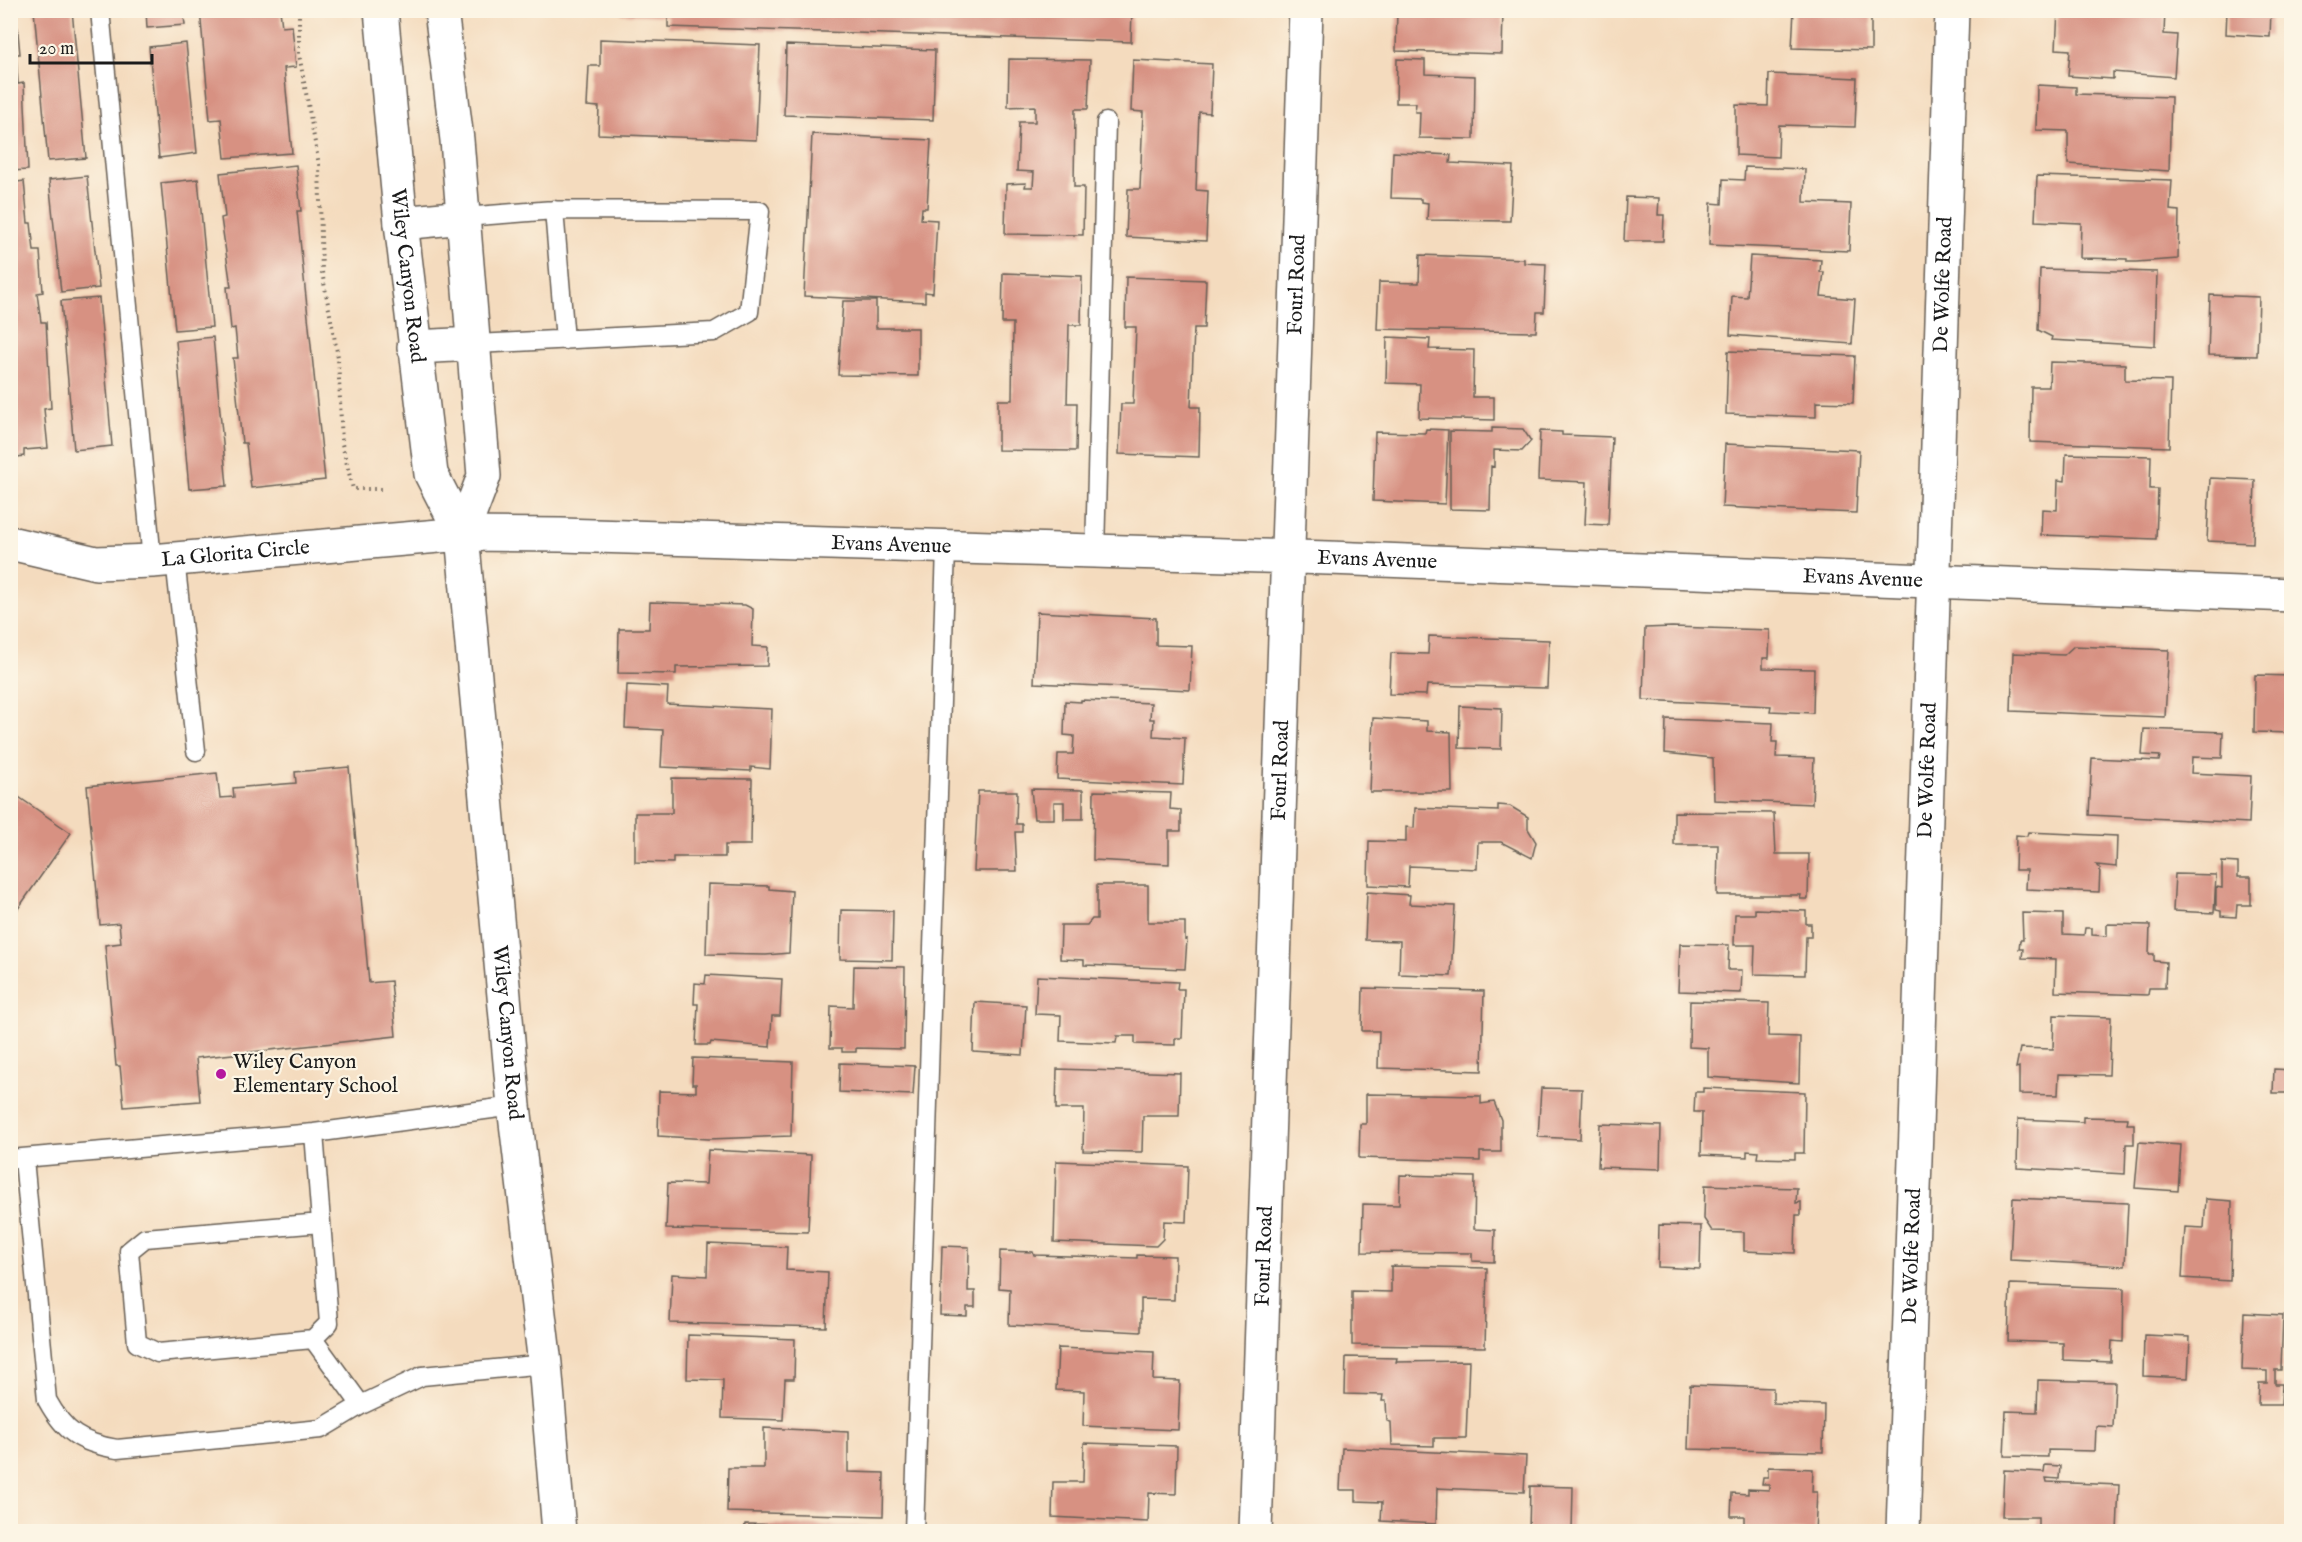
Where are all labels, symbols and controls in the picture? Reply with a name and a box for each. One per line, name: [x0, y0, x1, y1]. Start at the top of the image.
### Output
scale bar: [30, 27, 152, 65]
text: 20 m: [39, 38, 74, 61]
street label: Wiley Canyon Road: [384, 187, 431, 365]
street label: De Wolfe Road: [1927, 215, 1959, 353]
street label: Fourl Road: [1282, 233, 1312, 336]
street label: Evans Avenue: [831, 530, 952, 560]
street label: La Glorita Circle: [160, 534, 311, 574]
street label: Evans Avenue: [1317, 544, 1438, 576]
street label: Evans Avenue: [1802, 563, 1924, 594]
street label: De Wolfe Road: [1912, 701, 1943, 839]
street label: Fourl Road: [1265, 719, 1296, 821]
street label: Wiley Canyon Road: [486, 944, 529, 1122]
place label: Wiley Canyon Elementary School: [233, 1049, 398, 1100]
marker: Wiley Canyon Elementary School: [214, 1067, 228, 1081]
street label: De Wolfe Road: [1896, 1187, 1928, 1325]
street label: Fourl Road: [1249, 1205, 1279, 1307]

